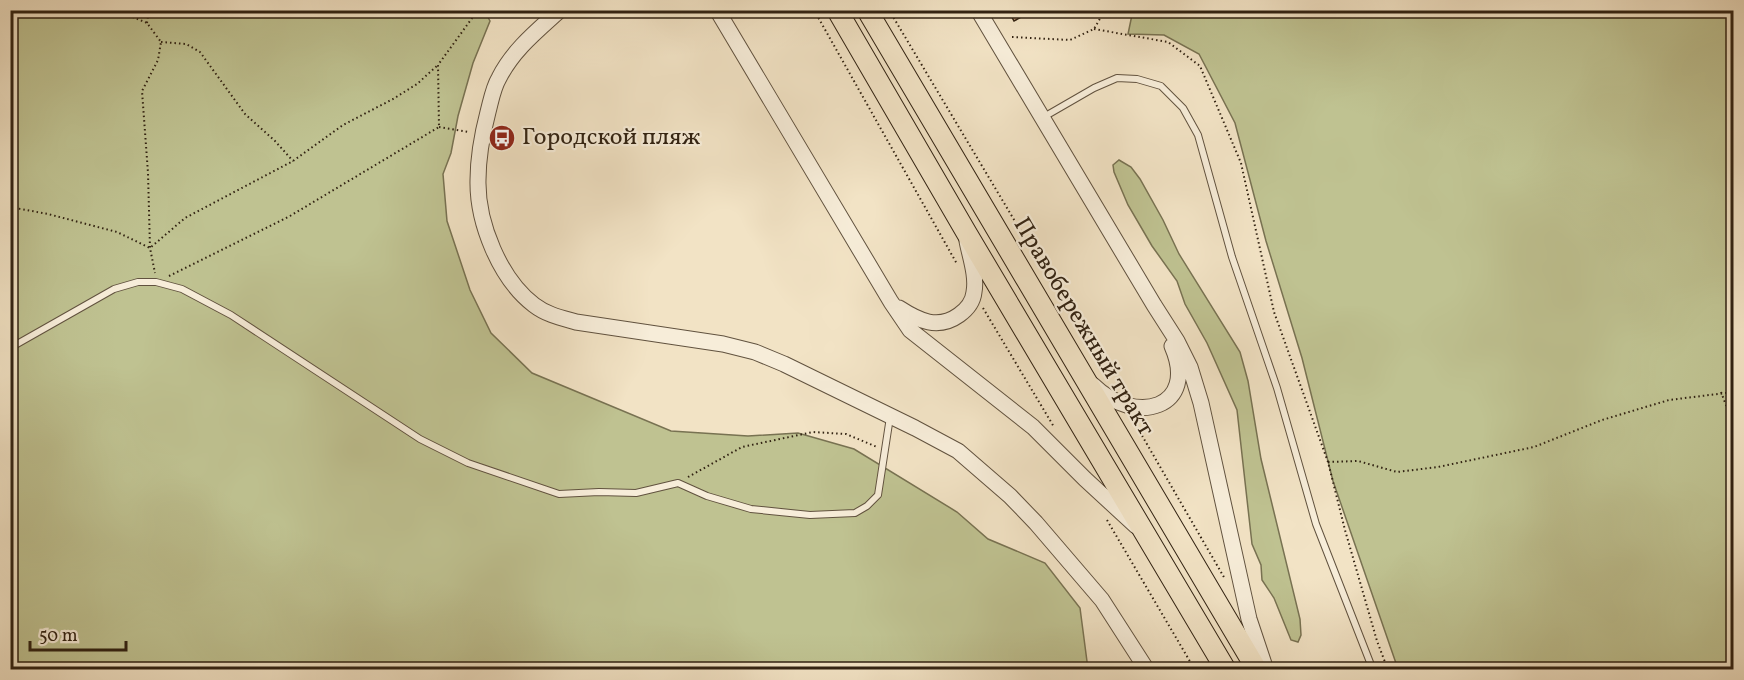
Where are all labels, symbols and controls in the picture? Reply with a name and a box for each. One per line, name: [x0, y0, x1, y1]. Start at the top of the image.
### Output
place label: Городской пляж: [522, 121, 701, 155]
bus stop icon: Городской пляж: [487, 123, 517, 153]
street label: Правобережный тракт: [1004, 211, 1162, 443]
scale bar: [30, 614, 126, 652]
text: 50 m: [39, 624, 78, 649]

